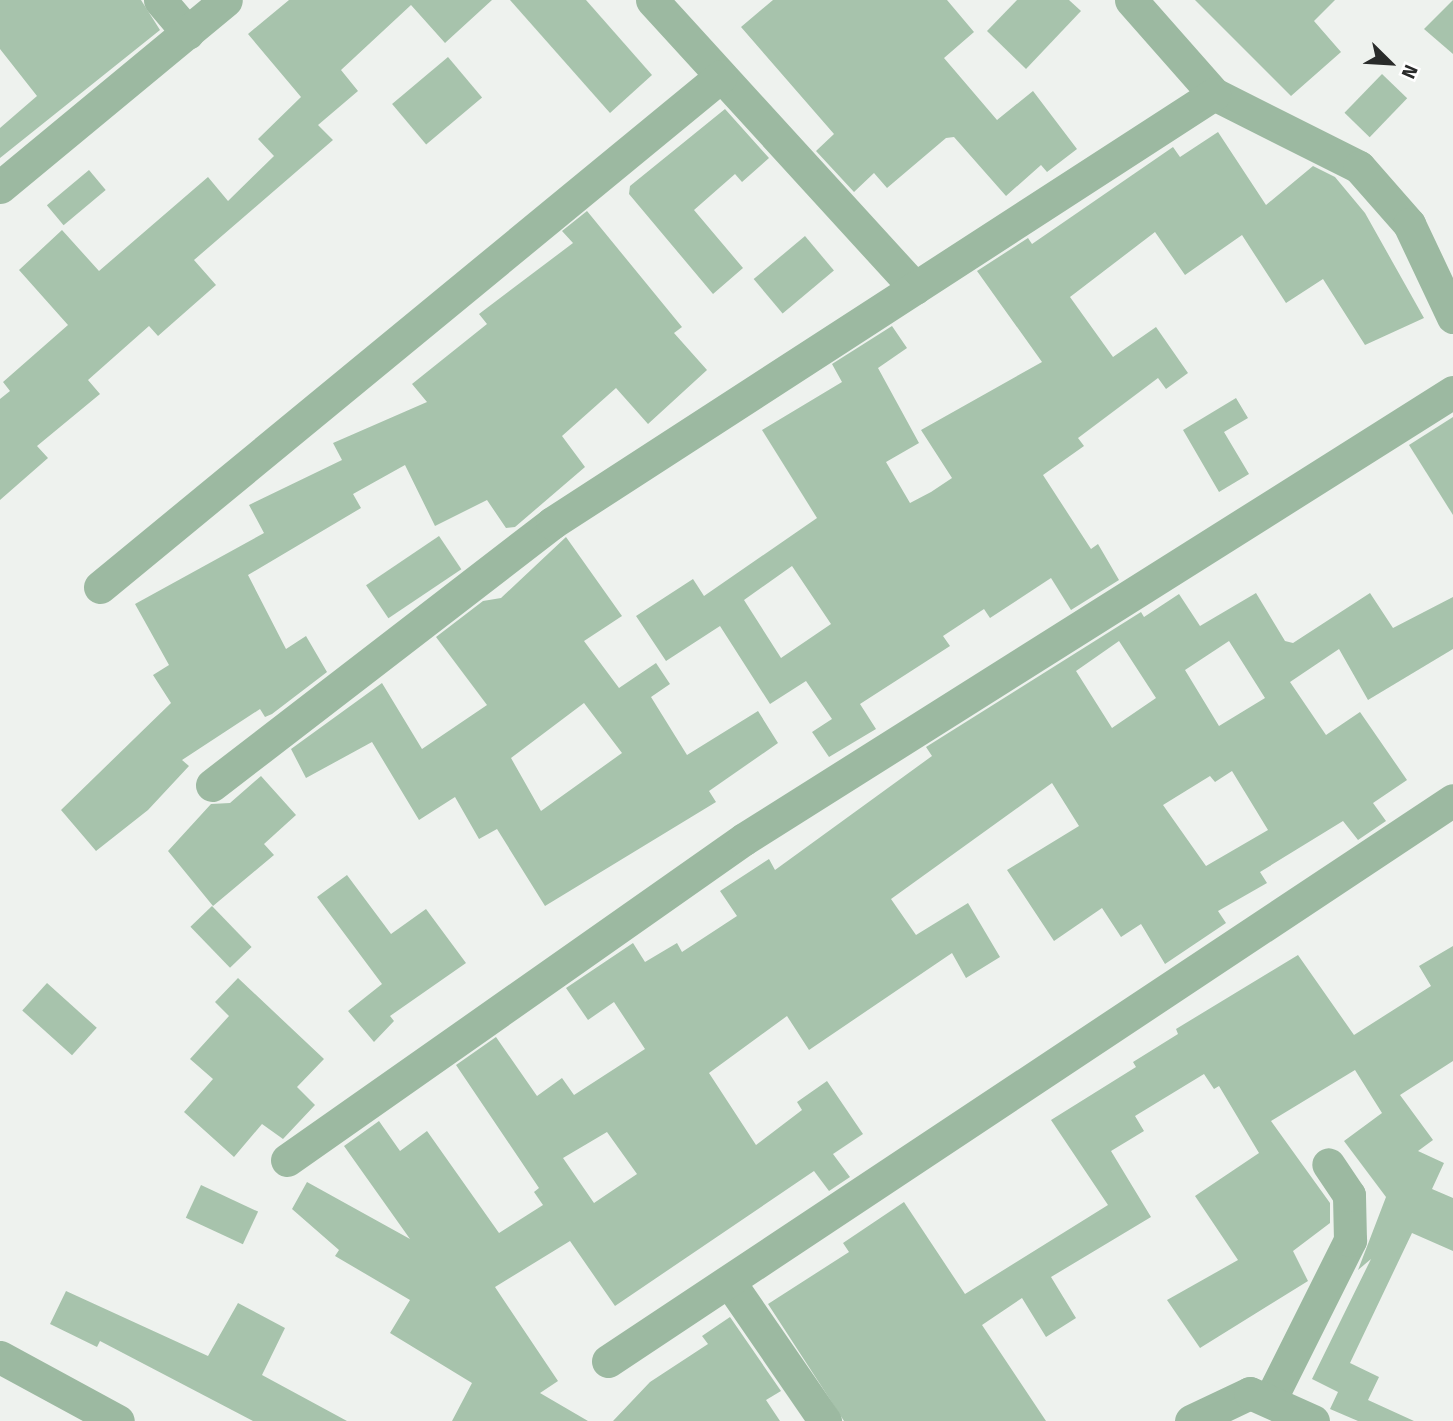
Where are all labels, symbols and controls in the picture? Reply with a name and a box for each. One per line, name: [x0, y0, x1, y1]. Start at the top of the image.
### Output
north arrow: [1355, 28, 1425, 98]
text: N: [1397, 61, 1423, 82]

